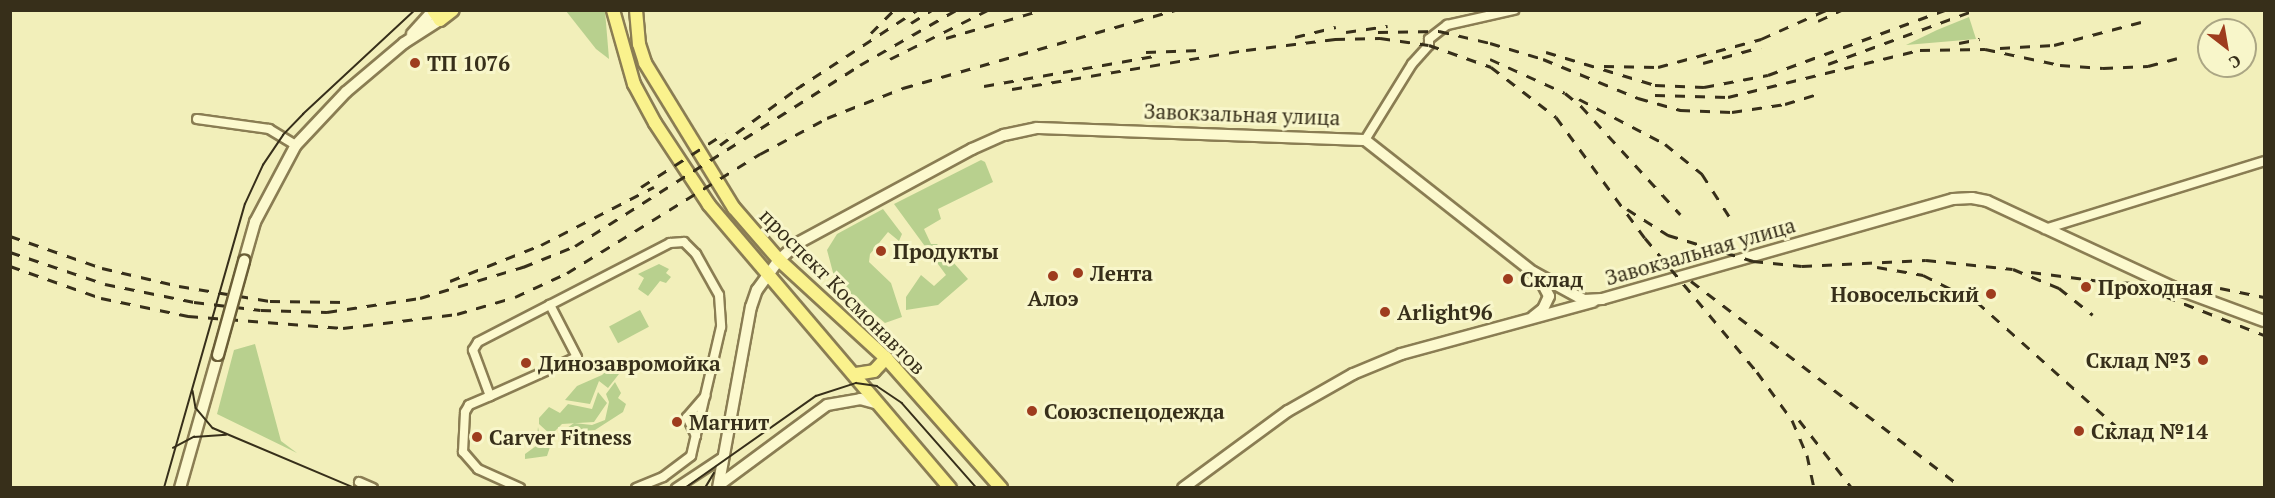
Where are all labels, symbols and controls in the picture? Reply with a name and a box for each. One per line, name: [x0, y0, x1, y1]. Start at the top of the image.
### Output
north arrow: [2197, 18, 2257, 78]
place label: ТП 1076: [427, 50, 510, 76]
text: С: [2225, 50, 2245, 74]
marker: ТП 1076: [408, 56, 422, 70]
street label: Завокзальная улица: [1143, 98, 1341, 130]
street label: проспект Космонавтов: [755, 203, 931, 379]
street label: Завокзальная улица: [1602, 212, 1798, 290]
place label: Продукты: [893, 238, 999, 264]
marker: Продукты: [874, 244, 888, 258]
place label: Лента: [1090, 260, 1153, 286]
marker: Лента: [1071, 266, 1085, 280]
place label: Склад: [1520, 266, 1583, 292]
marker: Алоэ: [1046, 269, 1060, 283]
marker: Склад: [1501, 272, 1515, 286]
place label: Проходная: [2098, 274, 2213, 300]
marker: Проходная: [2079, 280, 2093, 294]
place label: Новосельский: [1831, 281, 1979, 307]
place label: Алоэ: [1027, 285, 1079, 311]
marker: Новосельский: [1984, 287, 1998, 301]
place label: Arlight96: [1397, 299, 1493, 325]
marker: Arlight96: [1378, 305, 1392, 319]
place label: Склад №3: [2086, 347, 2191, 373]
place label: Динозавромойка: [538, 350, 721, 376]
marker: Склад №3: [2196, 353, 2210, 367]
marker: Динозавромойка: [519, 356, 533, 370]
place label: Союзспецодежда: [1044, 398, 1225, 424]
marker: Союзспецодежда: [1025, 404, 1039, 418]
place label: Магнит: [689, 409, 769, 435]
marker: Магнит: [670, 415, 684, 429]
place label: Склад №14: [2091, 418, 2208, 444]
place label: Carver Fitness: [489, 424, 632, 450]
marker: Склад №14: [2072, 424, 2086, 438]
marker: Carver Fitness: [470, 430, 484, 444]

